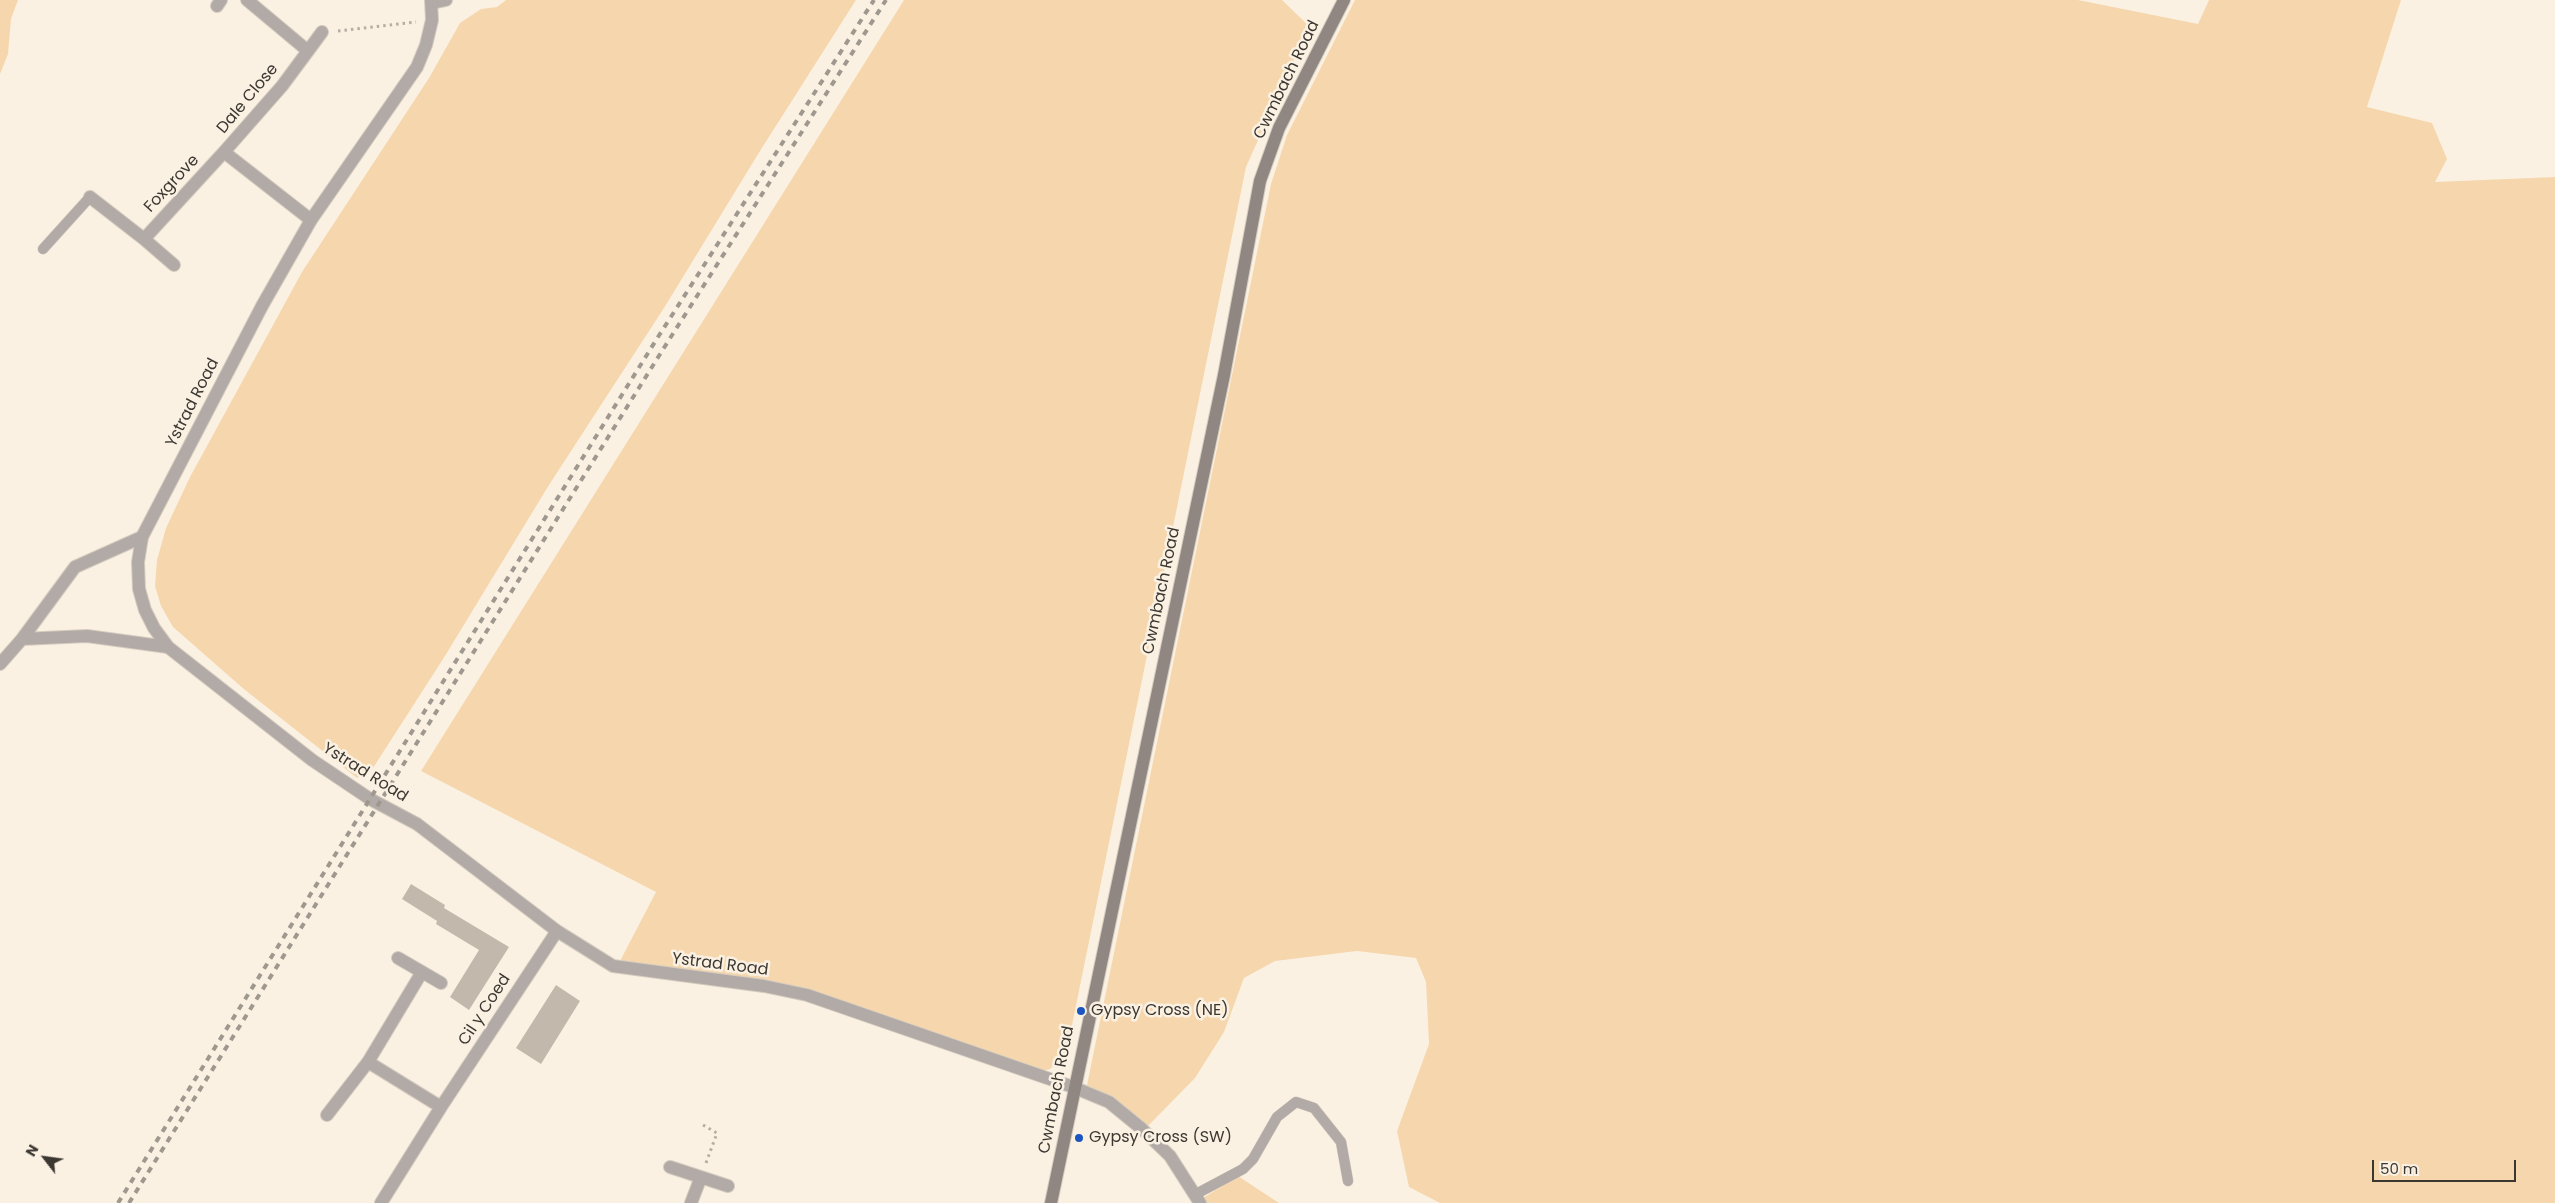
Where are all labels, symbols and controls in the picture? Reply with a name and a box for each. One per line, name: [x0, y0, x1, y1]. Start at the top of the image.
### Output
street label: Cwmbach Road: [1250, 18, 1324, 142]
street label: Dale Close: [213, 60, 283, 138]
street label: Foxgrove: [140, 151, 204, 217]
street label: Ystrad Road: [162, 355, 224, 451]
street label: Cwmbach Road: [1139, 526, 1185, 656]
street label: Ystrad Road: [319, 739, 411, 807]
street label: Ystrad Road: [671, 950, 769, 980]
street label: Cil y Coed: [455, 971, 515, 1049]
place label: Gypsy Cross (NE): [1091, 1001, 1228, 1021]
marker: Gypsy Cross (NE): [1075, 1005, 1087, 1017]
street label: Cwmbach Road: [1035, 1025, 1079, 1155]
place label: Gypsy Cross (SW): [1089, 1128, 1232, 1148]
marker: Gypsy Cross (SW): [1073, 1132, 1085, 1144]
north arrow: [20, 1133, 70, 1183]
text: N: [21, 1141, 43, 1160]
scale bar: [2375, 1150, 2519, 1182]
text: 50 m: [2380, 1158, 2418, 1179]

